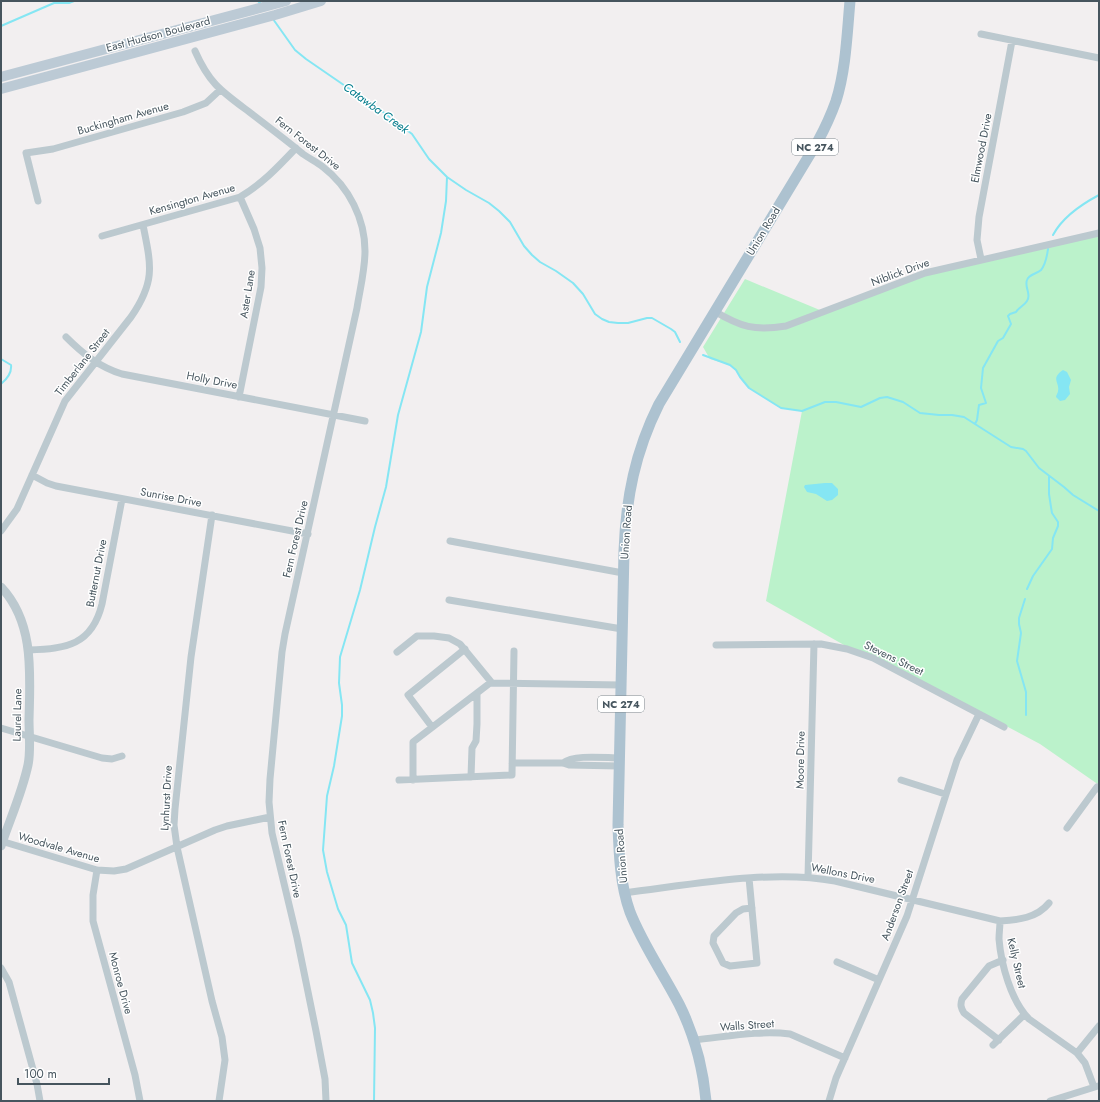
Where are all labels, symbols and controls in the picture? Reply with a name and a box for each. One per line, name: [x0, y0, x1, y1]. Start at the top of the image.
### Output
street label: East Hudson Boulevard: [104, 12, 212, 56]
water label: Catawba Creek: [339, 78, 413, 139]
street label: Buckingham Avenue: [76, 97, 171, 139]
street label: Fern Forest Drive: [272, 112, 344, 174]
street label: Elmwood Drive: [966, 112, 996, 184]
road number: NC 274: [792, 139, 838, 155]
street label: Kensington Avenue: [147, 179, 237, 219]
street label: Union Road: [742, 204, 784, 258]
street label: Niblick Drive: [869, 254, 932, 290]
street label: Aster Lane: [235, 268, 259, 319]
street label: Timberlane Street: [51, 325, 113, 399]
street label: Holly Drive: [185, 367, 239, 393]
street label: Sunrise Drive: [139, 483, 203, 511]
street label: Fern Forest Drive: [278, 498, 312, 579]
street label: Union Road: [616, 504, 636, 560]
street label: Butternut Drive: [82, 537, 110, 608]
street label: Stevens Street: [862, 637, 927, 679]
street label: Laurel Lane: [9, 688, 25, 742]
road number: NC 274: [598, 696, 644, 712]
street label: Moore Drive: [791, 731, 809, 789]
street label: Lynhurst Drive: [156, 765, 176, 831]
street label: Fern Forest Drive: [274, 819, 306, 900]
street label: Woodvale Avenue: [16, 828, 102, 866]
street label: Union Road: [611, 828, 631, 884]
street label: Wellons Drive: [810, 859, 877, 887]
street label: Anderson Street: [877, 867, 917, 943]
street label: Kelly Street: [1003, 936, 1031, 990]
street label: Monroe Drive: [105, 950, 137, 1016]
street label: Walls Street: [719, 1015, 775, 1035]
scale bar: [18, 1060, 109, 1086]
text: 100 m: [24, 1065, 57, 1083]

